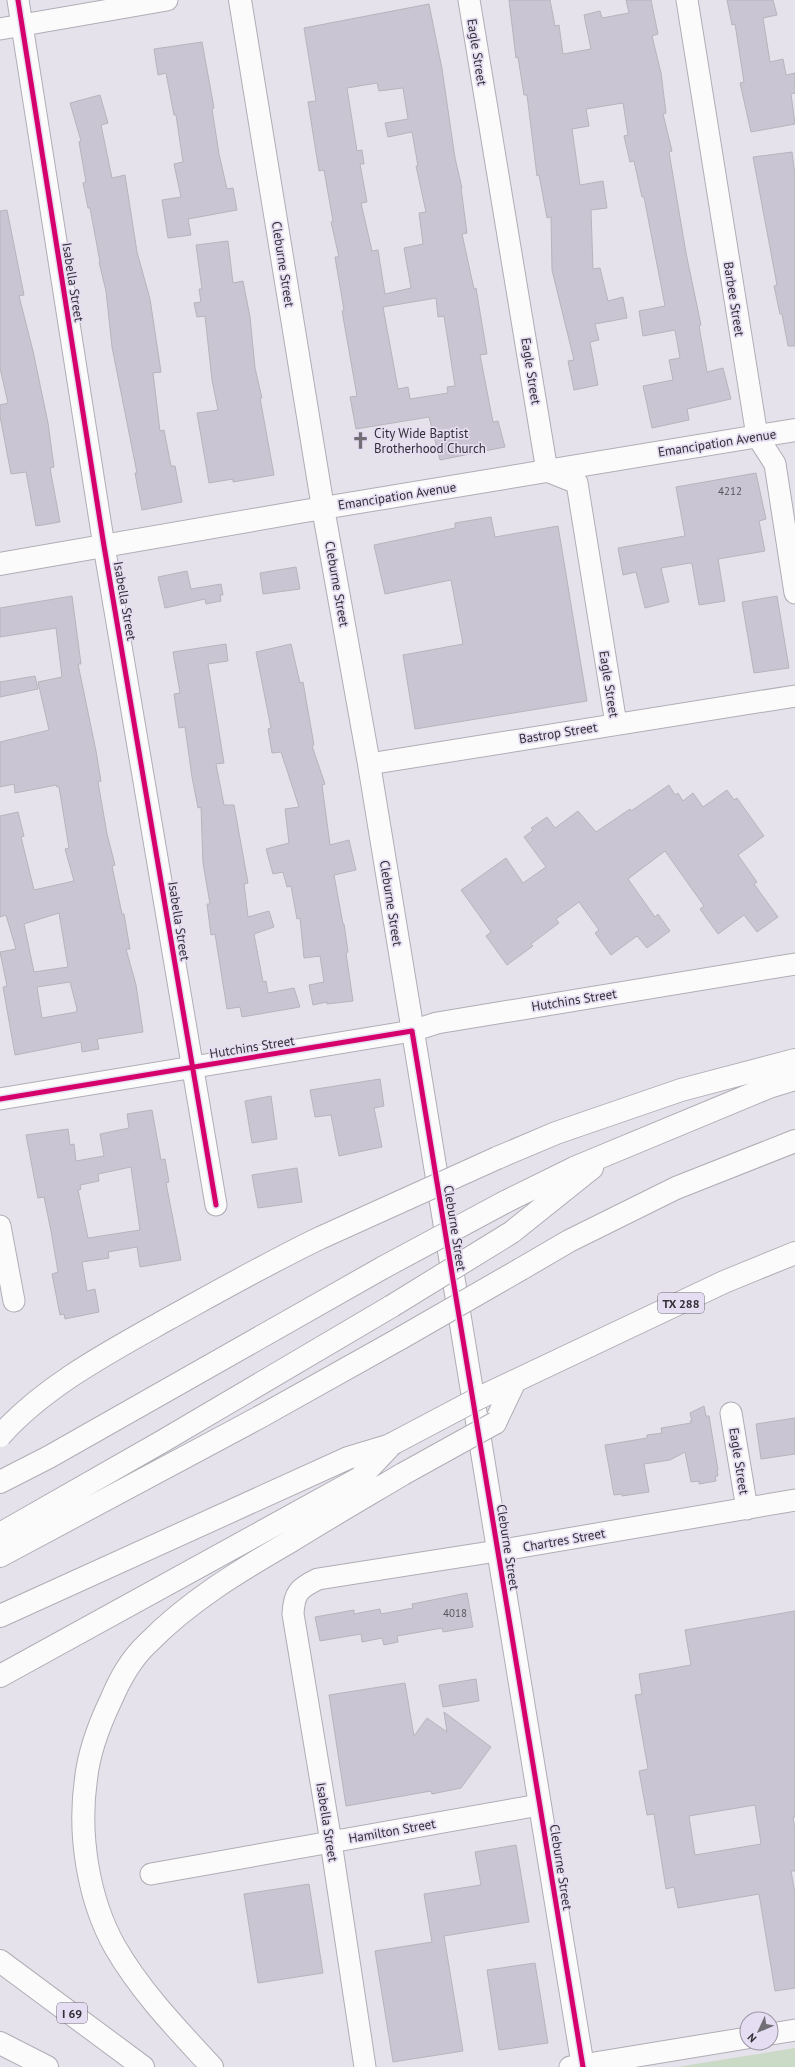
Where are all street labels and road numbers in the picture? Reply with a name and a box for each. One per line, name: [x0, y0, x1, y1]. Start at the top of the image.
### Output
street label: Eagle Street: [463, 17, 491, 87]
street label: Cleburne Street: [268, 220, 298, 309]
street label: Isabella Street: [58, 241, 88, 323]
street label: Barbee Street: [720, 261, 748, 338]
street label: Eagle Street: [517, 336, 545, 406]
street label: Emancipation Avenue: [657, 425, 777, 461]
street label: Emancipation Avenue: [337, 478, 457, 514]
street label: Cleburne Street: [321, 540, 353, 629]
street label: Isabella Street: [110, 560, 140, 642]
street label: Eagle Street: [595, 649, 623, 719]
street label: Bastrop Street: [518, 718, 599, 748]
street label: Cleburne Street: [376, 859, 406, 948]
street label: Isabella Street: [164, 880, 194, 962]
street label: Hutchins Street: [530, 985, 618, 1015]
street label: Hutchins Street: [208, 1032, 296, 1062]
street label: Cleburne Street: [440, 1184, 470, 1273]
road number: TX 288: [658, 1293, 704, 1313]
street label: Eagle Street: [725, 1426, 753, 1496]
street label: Cleburne Street: [493, 1503, 523, 1592]
street label: Chartres Street: [521, 1524, 607, 1556]
street label: Isabella Street: [312, 1781, 342, 1863]
street label: Hamilton Street: [347, 1815, 437, 1847]
street label: Cleburne Street: [546, 1823, 576, 1912]
road number: I 69: [57, 2003, 87, 2023]

